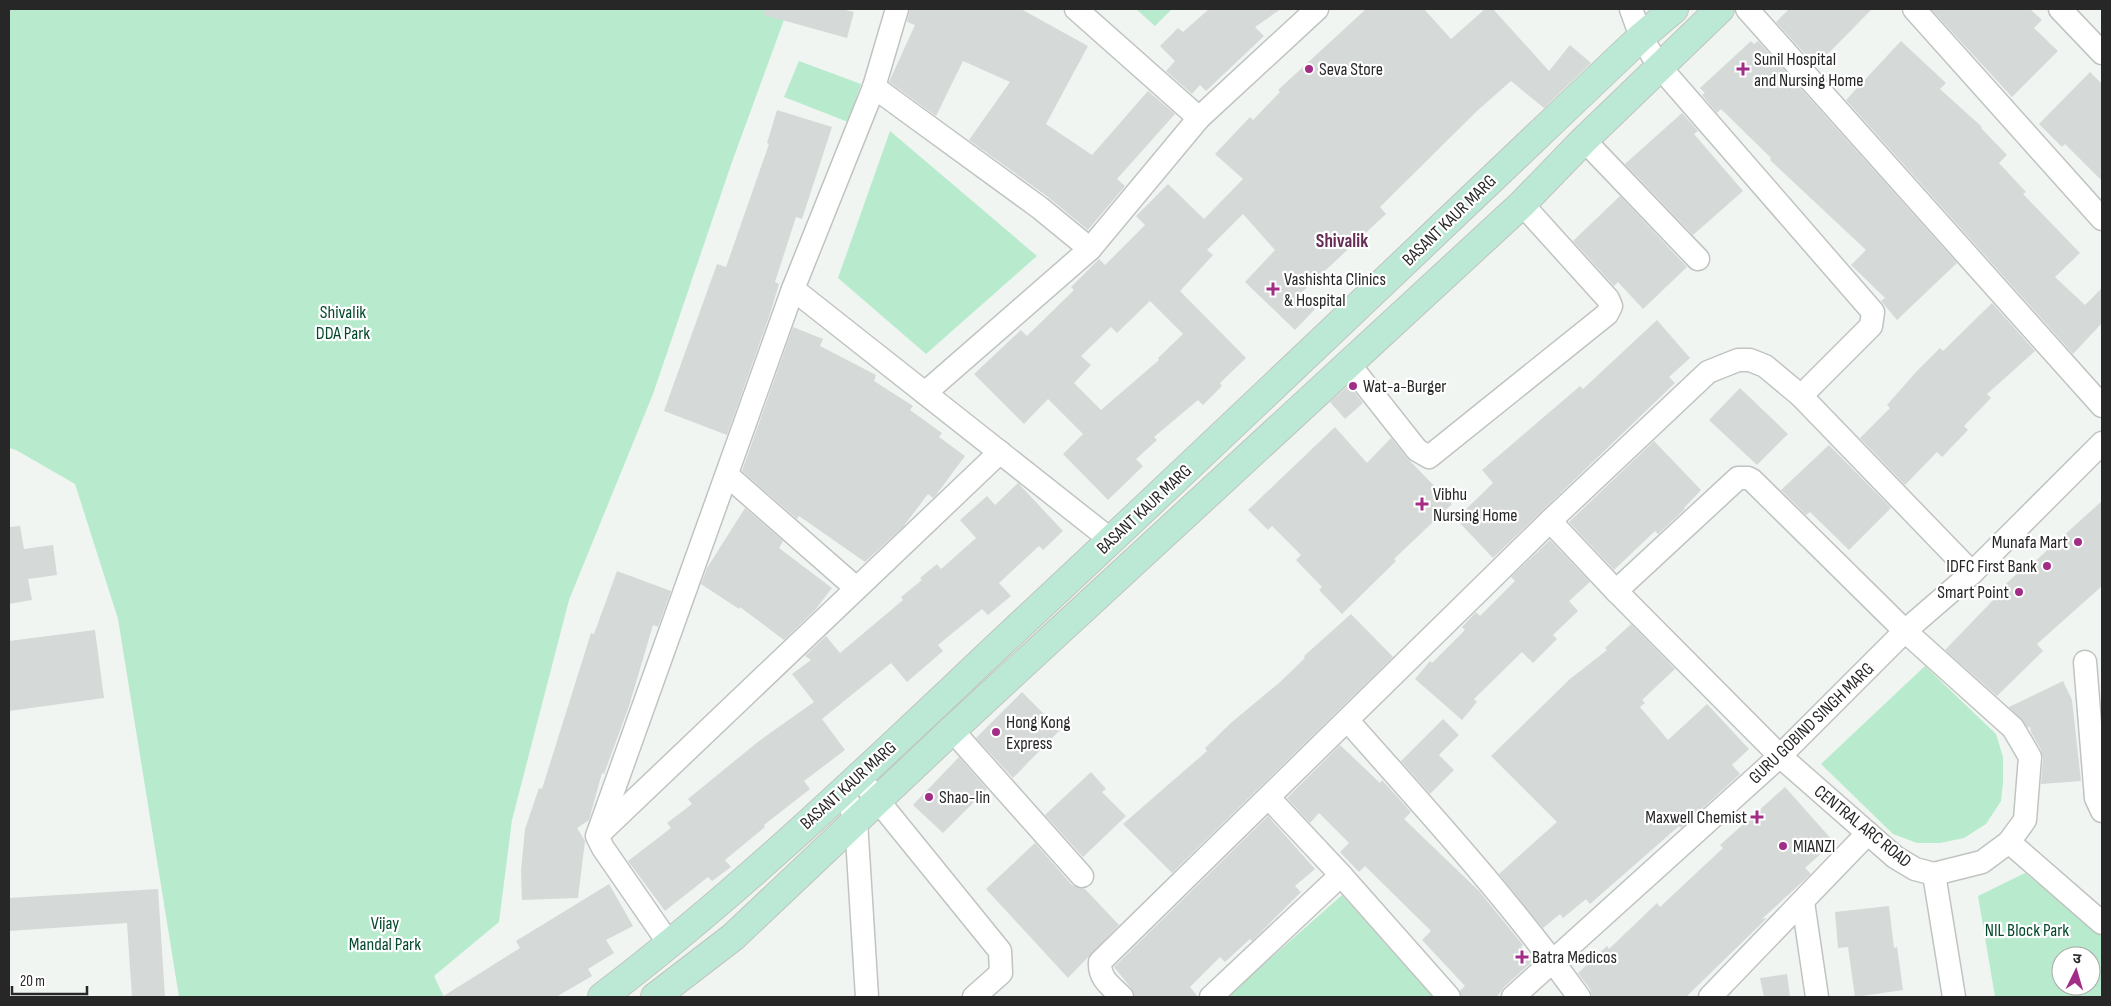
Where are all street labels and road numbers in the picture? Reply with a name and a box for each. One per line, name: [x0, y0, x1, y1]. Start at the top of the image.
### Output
street label: BASANT KAUR MARG: [1398, 170, 1500, 270]
street label: BASANT KAUR MARG: [1093, 460, 1196, 559]
street label: GURU GOBIND SINGH MARG: [1745, 658, 1878, 788]
street label: BASANT KAUR MARG: [796, 737, 901, 834]
street label: CENTRAL ARC ROAD: [1810, 781, 1916, 872]

